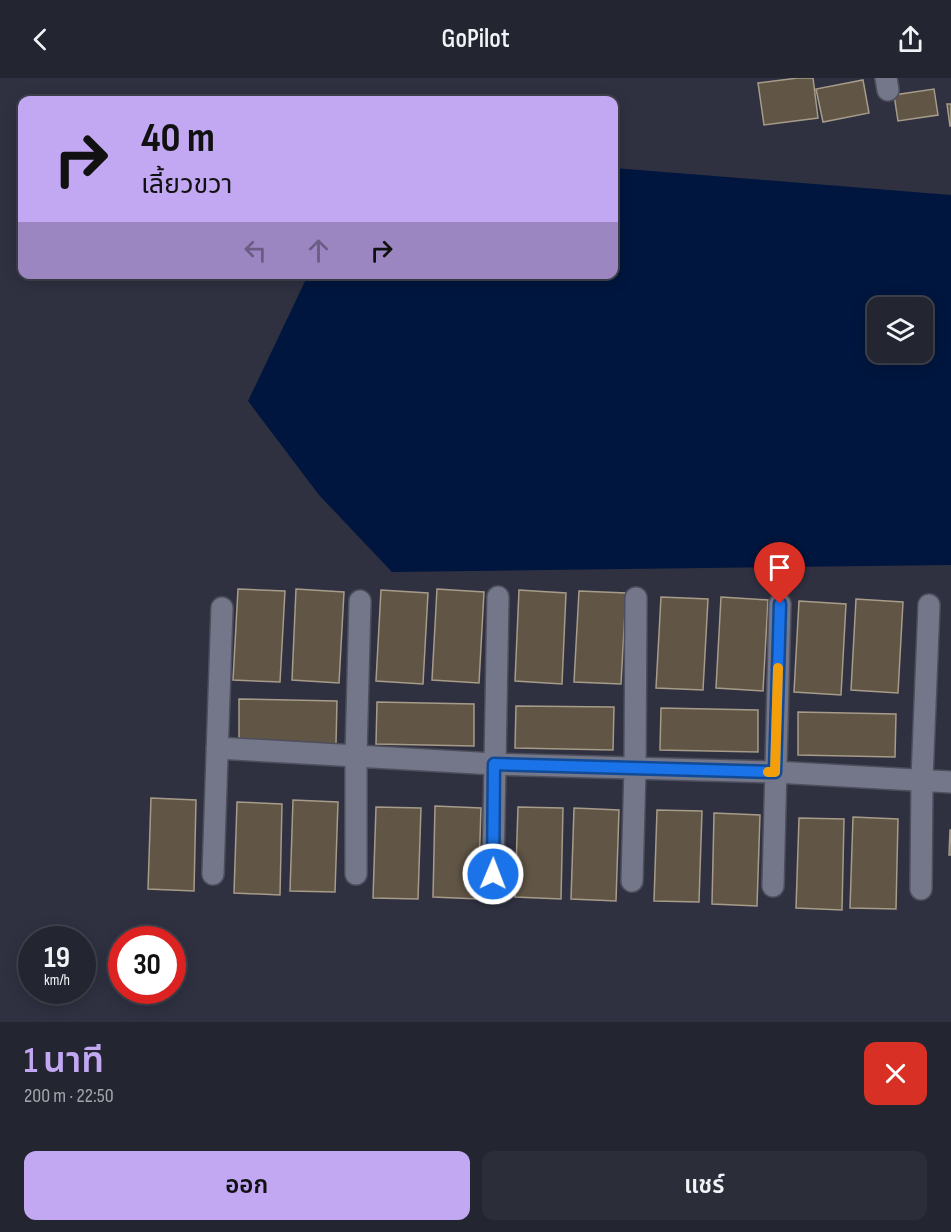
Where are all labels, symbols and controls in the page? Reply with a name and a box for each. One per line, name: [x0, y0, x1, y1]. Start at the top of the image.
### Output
icon: back: [24, 23, 57, 56]
text: GoPilot: [441, 23, 510, 55]
icon: share: [894, 23, 927, 56]
text: 40 m: [141, 113, 215, 164]
icon: right: [42, 120, 120, 198]
text: เลี้ยวขวา: [141, 169, 232, 201]
icon: left: [239, 234, 272, 267]
icon: ahead: [302, 234, 335, 267]
icon: right: [365, 234, 398, 267]
map controls: [867, 297, 933, 363]
button: layers: [867, 297, 933, 363]
pin: [754, 542, 805, 604]
icon: arrive: [763, 551, 796, 584]
position arrow: [461, 842, 525, 906]
speed limit sign: 30: [108, 926, 186, 1004]
text: 19: [44, 940, 70, 976]
text: km/h: [44, 971, 70, 990]
text: 1 นาที: [24, 1040, 104, 1083]
button: close: [864, 1042, 927, 1105]
text: 200 m · 22:50: [24, 1084, 114, 1108]
button: ออก: [24, 1151, 470, 1220]
button: แชร์: [482, 1151, 927, 1220]

